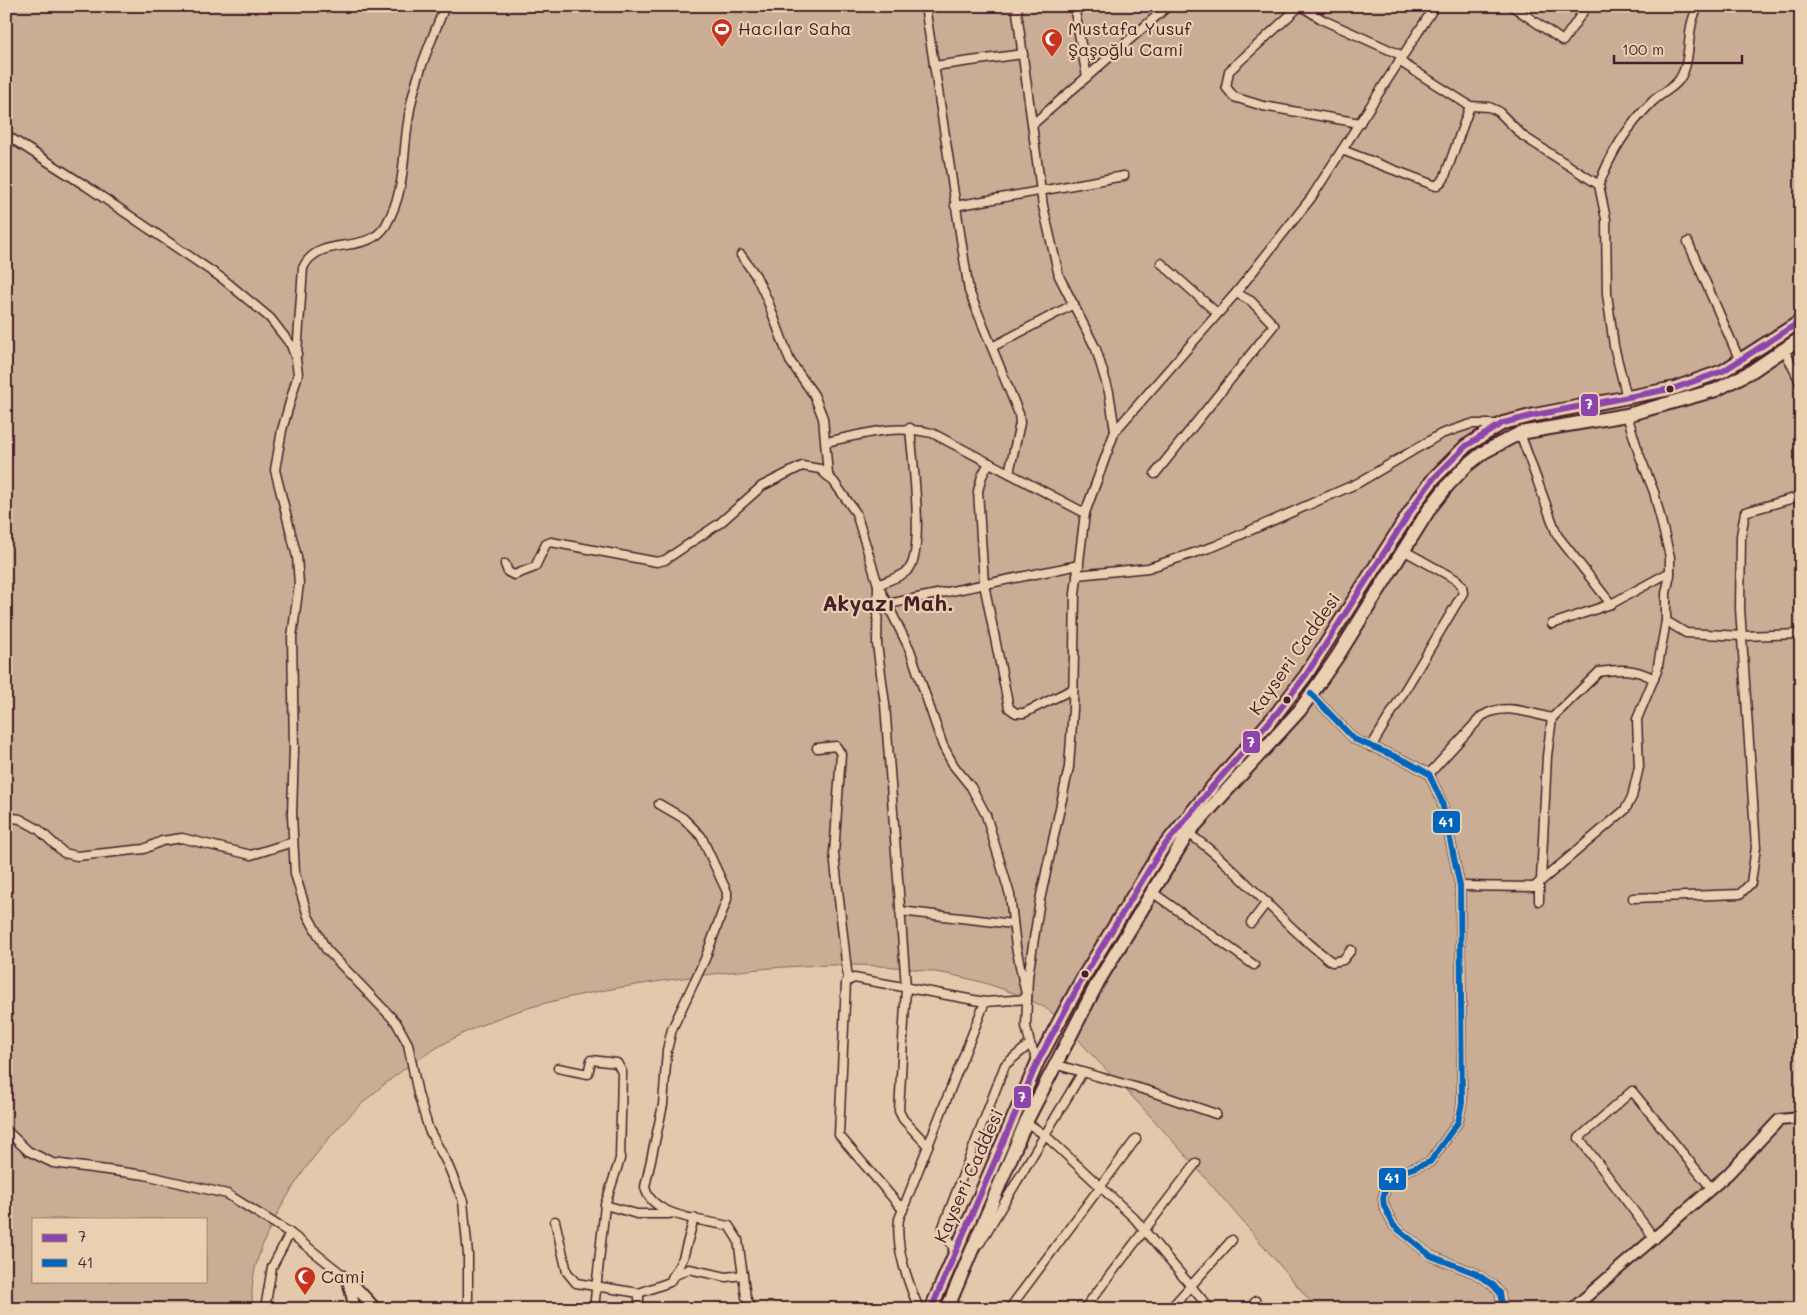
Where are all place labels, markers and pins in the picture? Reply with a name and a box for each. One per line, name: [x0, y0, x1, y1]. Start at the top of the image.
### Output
place label: Hacılar Saha: [738, 16, 852, 40]
place label: Mustafa Yusuf Şaşoğlu Cami: [1068, 16, 1192, 61]
sports icon: Hacılar Saha: [710, 17, 734, 48]
mosque icon: Mustafa Yusuf Şaşoğlu Cami: [1040, 27, 1064, 58]
unlabelled marker: [1665, 384, 1675, 394]
unlabelled marker: [1282, 695, 1292, 705]
unlabelled marker: [1080, 969, 1090, 979]
place label: Cami: [321, 1264, 365, 1288]
mosque icon: Cami: [293, 1265, 317, 1296]

